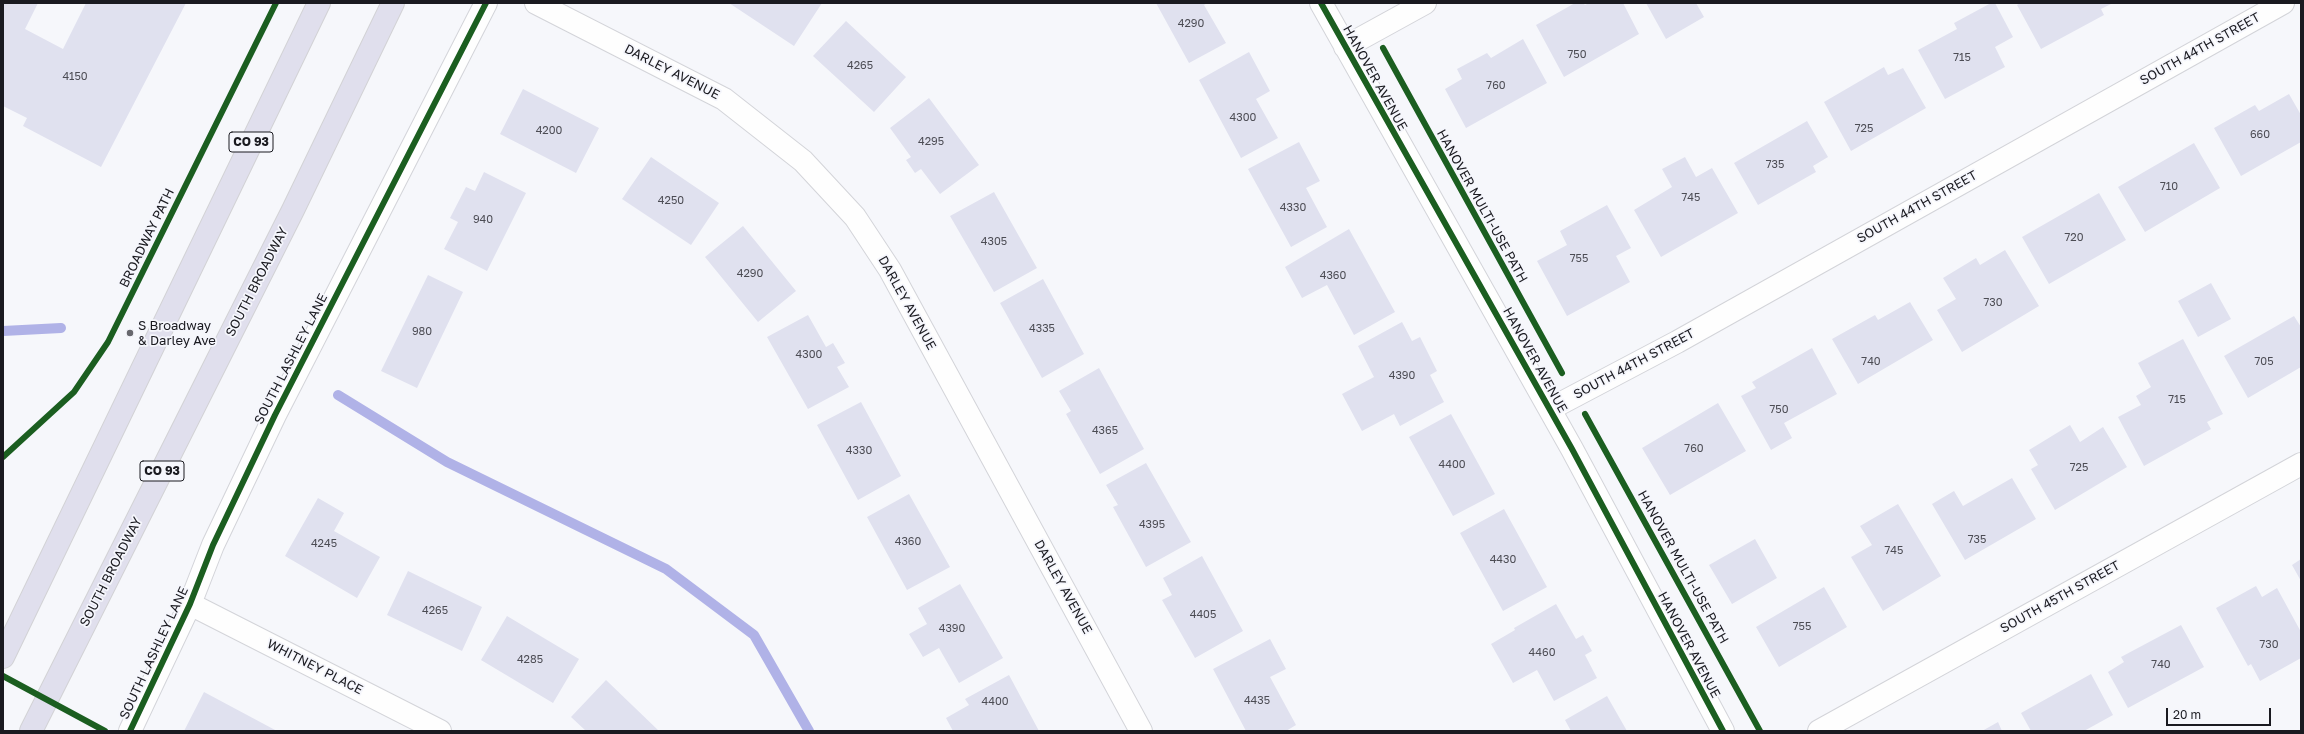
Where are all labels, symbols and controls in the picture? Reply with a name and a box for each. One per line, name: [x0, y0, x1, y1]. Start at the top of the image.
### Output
street label: SOUTH 44TH STREET: [2137, 9, 2263, 89]
house number: 4290: [1178, 17, 1204, 31]
street label: HANOVER AVENUE: [1340, 23, 1410, 133]
street label: DARLEY AVENUE: [622, 41, 722, 103]
house number: 750: [1567, 48, 1587, 62]
house number: 715: [1953, 51, 1971, 65]
house number: 4265: [847, 59, 873, 73]
house number: 4150: [62, 70, 88, 84]
house number: 760: [1486, 79, 1506, 93]
house number: 4300: [1230, 111, 1256, 125]
house number: 725: [1855, 122, 1873, 136]
house number: 4200: [536, 124, 562, 138]
street label: HANOVER MULTI-USE PATH: [1433, 127, 1531, 285]
house number: 660: [2250, 128, 2270, 142]
road number: CO 93: [229, 132, 273, 152]
house number: 4295: [918, 135, 944, 149]
house number: 735: [1766, 158, 1784, 172]
street label: SOUTH 44TH STREET: [1854, 167, 1980, 247]
house number: 710: [2160, 180, 2178, 194]
street label: BROADWAY PATH: [116, 186, 178, 290]
house number: 745: [1682, 191, 1700, 205]
house number: 4250: [658, 194, 684, 208]
house number: 4330: [1280, 201, 1306, 215]
house number: 940: [473, 213, 493, 227]
street label: SOUTH BROADWAY: [223, 225, 291, 339]
house number: 720: [2064, 231, 2084, 245]
house number: 4305: [981, 235, 1007, 249]
house number: 755: [1570, 252, 1588, 266]
street label: DARLEY AVENUE: [875, 253, 939, 353]
house number: 4290: [737, 267, 763, 281]
house number: 4360: [1320, 269, 1346, 283]
street label: SOUTH LASHLEY LANE: [251, 291, 331, 427]
house number: 730: [1983, 296, 2003, 310]
street label: HANOVER AVENUE: [1500, 305, 1570, 415]
place label: S Broadway & Darley Ave: [138, 318, 216, 349]
house number: 4335: [1029, 322, 1055, 336]
house number: 980: [412, 325, 432, 339]
street label: SOUTH 44TH STREET: [1571, 325, 1697, 403]
marker: S Broadway & Darley Ave: [125, 328, 135, 338]
house number: 4300: [796, 348, 822, 362]
house number: 740: [1861, 355, 1881, 369]
house number: 705: [2254, 355, 2274, 369]
house number: 4390: [1389, 369, 1415, 383]
house number: 715: [2168, 393, 2186, 407]
house number: 750: [1769, 403, 1789, 417]
house number: 4365: [1092, 424, 1118, 438]
house number: 760: [1684, 442, 1704, 456]
house number: 4330: [846, 444, 872, 458]
house number: 4400: [1438, 458, 1466, 472]
road number: CO 93: [140, 461, 184, 481]
house number: 725: [2070, 461, 2088, 475]
street label: HANOVER MULTI-USE PATH: [1634, 488, 1732, 646]
street label: SOUTH BROADWAY: [77, 515, 145, 629]
house number: 4395: [1139, 518, 1165, 532]
house number: 735: [1968, 533, 1986, 547]
house number: 4360: [895, 535, 921, 549]
house number: 4245: [311, 537, 337, 551]
street label: DARLEY AVENUE: [1031, 537, 1095, 637]
house number: 745: [1885, 544, 1903, 558]
house number: 4430: [1490, 553, 1516, 567]
street label: SOUTH 45TH STREET: [1997, 558, 2123, 636]
street label: SOUTH LASHLEY LANE: [116, 584, 192, 722]
street label: HANOVER AVENUE: [1654, 589, 1724, 701]
house number: 4265: [422, 604, 448, 618]
house number: 4405: [1190, 608, 1216, 622]
house number: 755: [1793, 620, 1811, 634]
house number: 4390: [939, 622, 965, 636]
street label: WHITNEY PLACE: [264, 636, 366, 698]
house number: 730: [2259, 638, 2279, 652]
house number: 4460: [1529, 646, 1555, 660]
house number: 4285: [517, 653, 543, 667]
house number: 740: [2151, 658, 2171, 672]
house number: 4435: [1244, 694, 1270, 708]
house number: 4400: [981, 695, 1009, 709]
scale bar: [2168, 700, 2273, 726]
text: 20 m: [2173, 707, 2201, 722]

